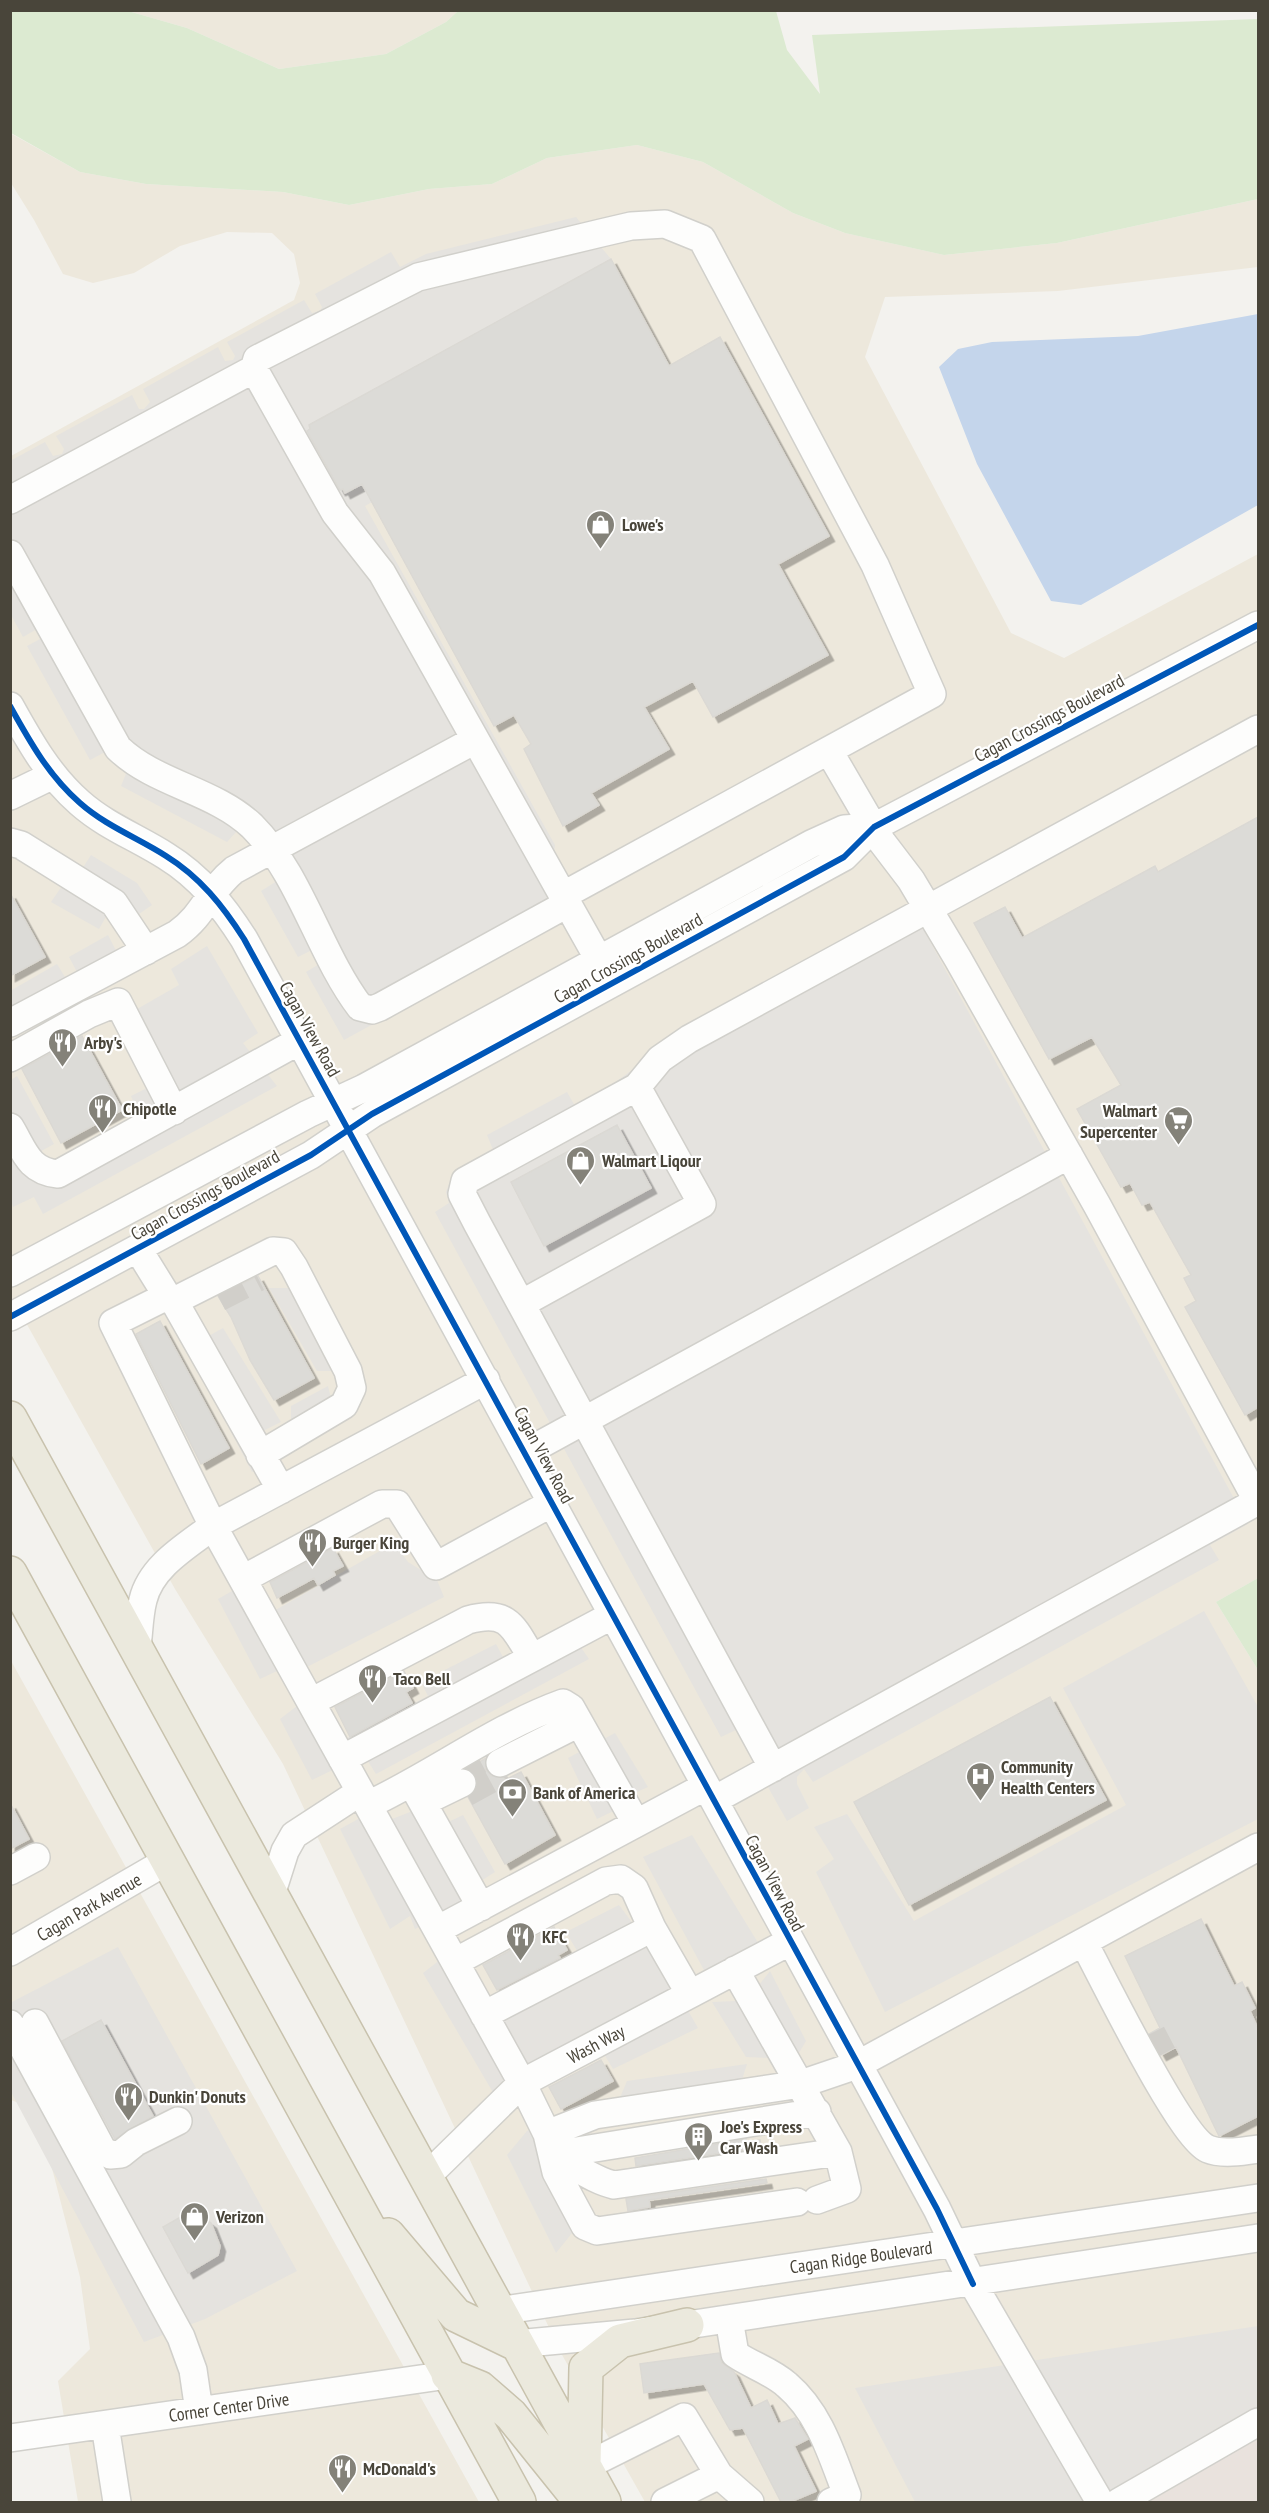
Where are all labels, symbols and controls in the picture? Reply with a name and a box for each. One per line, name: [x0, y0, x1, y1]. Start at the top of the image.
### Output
shop icon: Lowe's: [585, 508, 617, 550]
place label: Lowe's: [622, 513, 664, 536]
street label: Cagan Crossings Boulevard: [970, 669, 1128, 767]
street label: Cagan Crossings Boulevard: [550, 908, 706, 1008]
street label: Cagan View Road: [274, 977, 346, 1081]
restaurant icon: Arby's: [47, 1026, 79, 1068]
place label: Arby's: [83, 1031, 122, 1054]
restaurant icon: Chipotle: [86, 1092, 118, 1134]
place label: Chipotle: [123, 1097, 177, 1120]
place label: Walmart Supercenter: [1080, 1099, 1158, 1143]
supermarket icon: Walmart Supercenter: [1162, 1104, 1194, 1146]
shop icon: Walmart Liqour: [565, 1144, 597, 1186]
street label: Cagan Crossings Boulevard: [127, 1145, 283, 1245]
place label: Walmart Liqour: [601, 1149, 702, 1172]
street label: Cagan View Road: [509, 1403, 579, 1507]
restaurant icon: Burger King: [296, 1526, 328, 1568]
place label: Burger King: [333, 1531, 409, 1554]
restaurant icon: Taco Bell: [356, 1662, 388, 1704]
place label: Taco Bell: [393, 1667, 451, 1690]
place label: Community Health Centers: [1001, 1755, 1095, 1799]
hospital icon: Community Health Centers: [964, 1760, 996, 1802]
bank icon: Bank of America: [496, 1776, 528, 1818]
place label: Bank of America: [533, 1781, 635, 1804]
street label: Cagan View Road: [740, 1831, 810, 1935]
street label: Cagan Park Avenue: [33, 1868, 145, 1946]
restaurant icon: KFC: [505, 1920, 537, 1962]
place label: KFC: [542, 1925, 567, 1948]
street label: Wash Way: [563, 2019, 629, 2069]
restaurant icon: Dunkin' Donuts: [112, 2080, 144, 2122]
place label: Dunkin' Donuts: [149, 2085, 246, 2108]
place label: Joe's Express Car Wash: [719, 2115, 802, 2159]
building icon: Joe's Express Car Wash: [683, 2120, 715, 2162]
shop icon: Verizon: [179, 2200, 211, 2242]
place label: Verizon: [215, 2205, 264, 2228]
street label: Cagan Ridge Boulevard: [788, 2236, 934, 2278]
street label: Corner Center Drive: [167, 2387, 291, 2427]
restaurant icon: McDonald's: [326, 2452, 358, 2494]
place label: McDonald's: [363, 2457, 436, 2480]

